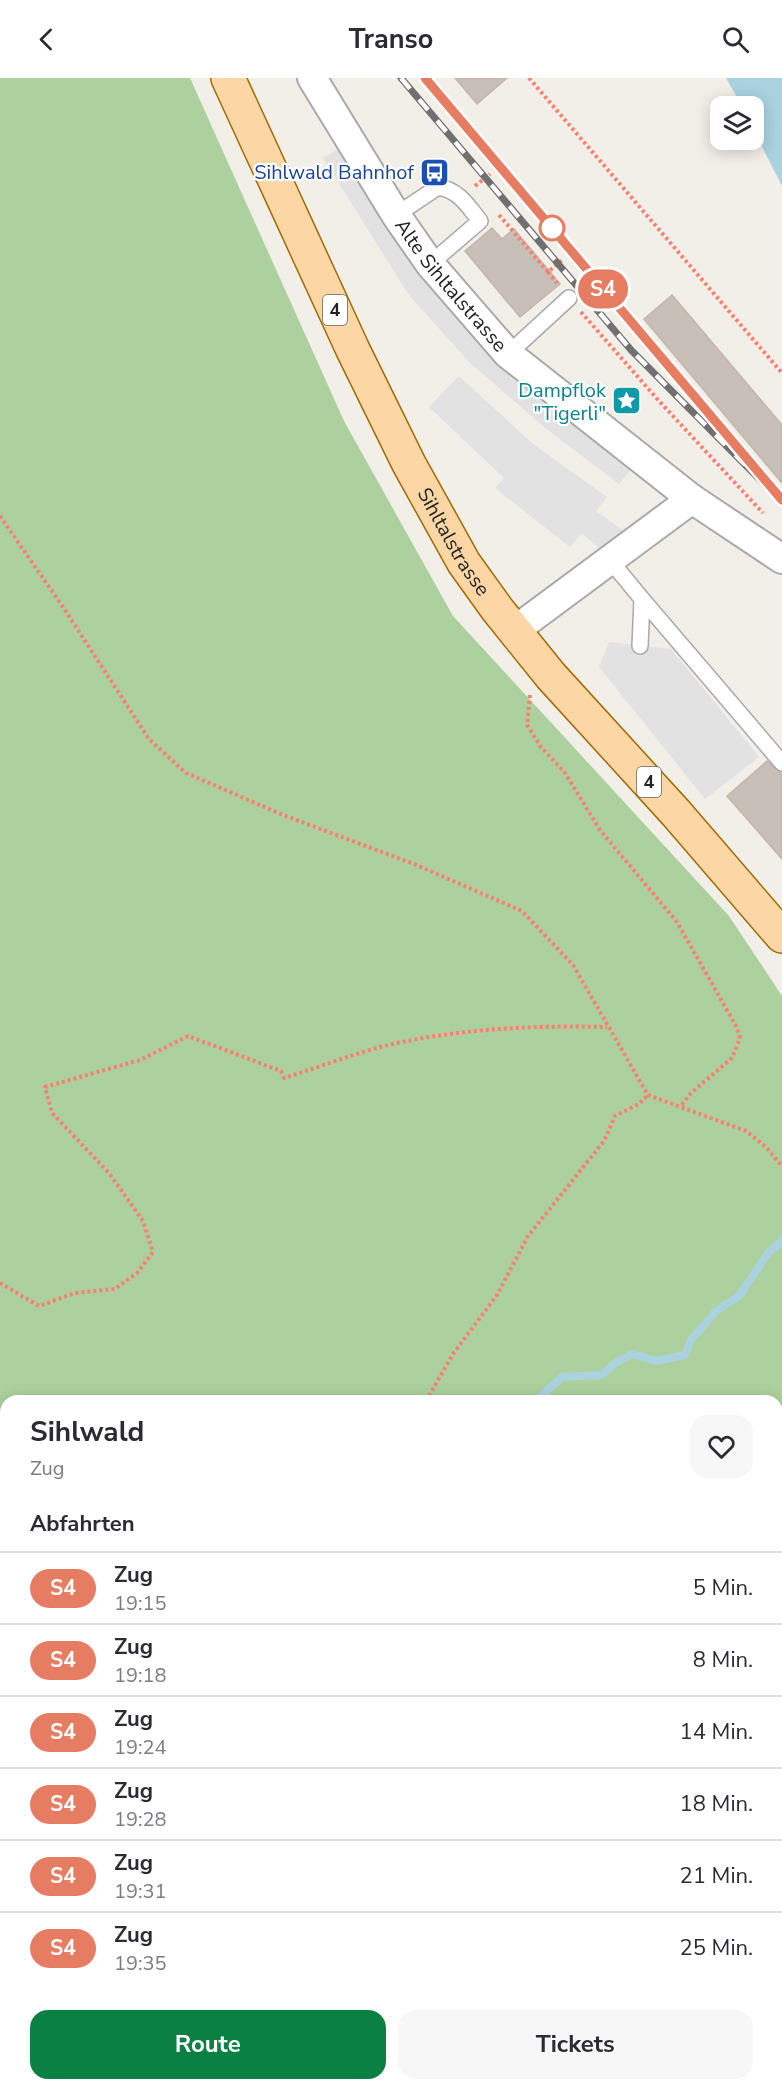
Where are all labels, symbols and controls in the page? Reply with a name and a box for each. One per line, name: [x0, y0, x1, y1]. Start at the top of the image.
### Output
text: Transo: [349, 21, 433, 58]
icon: back: [30, 23, 63, 56]
icon: search: [719, 23, 752, 56]
map controls: [710, 96, 764, 150]
button: layers: [710, 96, 764, 150]
bus stop icon: Sihlwald Bahnhof: [419, 156, 451, 188]
place label: Sihlwald Bahnhof: [254, 159, 414, 186]
street label: Alte Sihltalstrasse: [388, 213, 513, 358]
unlabelled marker: [539, 215, 565, 241]
line badge: S4: [576, 270, 630, 308]
text: S4: [590, 275, 616, 303]
road number: 4: [323, 295, 347, 325]
place label: Dampflok "Tigerli": [518, 377, 607, 427]
place icon: Dampflok "Tigerli": [611, 385, 643, 417]
street label: Sihltalstrasse: [411, 483, 496, 601]
road number: 4: [637, 767, 661, 797]
text: Sihlwald: [30, 1413, 144, 1451]
button: heart: [690, 1415, 753, 1478]
text: Zug: [30, 1455, 65, 1482]
text: Abfahrten: [30, 1509, 135, 1539]
text: Zug: [114, 1560, 153, 1590]
text: 5 Min.: [693, 1573, 753, 1603]
text: S4: [50, 1574, 76, 1602]
text: 19:15: [114, 1590, 167, 1617]
text: Zug: [114, 1632, 153, 1662]
text: 8 Min.: [693, 1645, 753, 1675]
text: S4: [50, 1646, 76, 1674]
text: 19:18: [114, 1662, 167, 1689]
text: Zug: [114, 1704, 153, 1734]
text: 14 Min.: [680, 1717, 753, 1747]
text: S4: [50, 1718, 76, 1746]
text: 19:24: [114, 1734, 167, 1761]
text: Zug: [114, 1776, 153, 1806]
text: 18 Min.: [680, 1789, 753, 1819]
text: S4: [50, 1790, 76, 1818]
text: 19:28: [114, 1806, 167, 1833]
text: Zug: [114, 1848, 153, 1878]
text: 21 Min.: [680, 1861, 753, 1891]
text: S4: [50, 1862, 76, 1890]
text: 19:31: [114, 1878, 167, 1905]
text: Zug: [114, 1920, 153, 1950]
text: 25 Min.: [680, 1933, 753, 1963]
text: S4: [50, 1934, 76, 1962]
text: 19:35: [114, 1950, 167, 1977]
button: Route: [30, 2010, 386, 2079]
button: Tickets: [398, 2010, 753, 2079]

